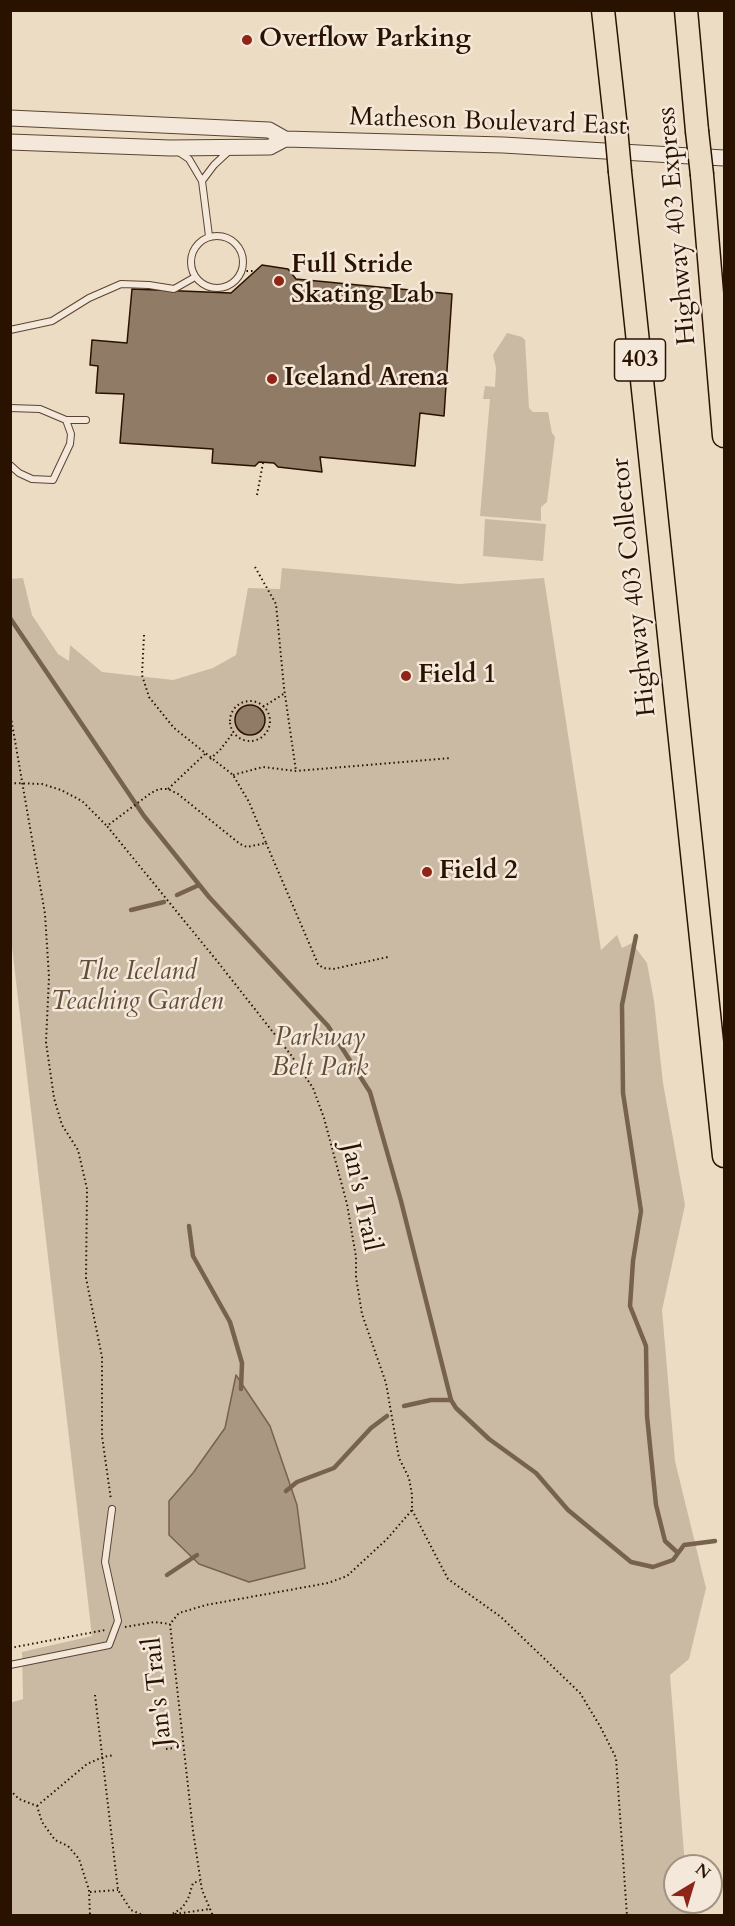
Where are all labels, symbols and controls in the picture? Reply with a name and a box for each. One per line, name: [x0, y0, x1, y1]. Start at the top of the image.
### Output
place label: Overflow Parking: [259, 24, 471, 56]
marker: Overflow Parking: [240, 33, 254, 47]
street label: Matheson Boulevard East: [349, 103, 627, 143]
street label: Highway 403 Express: [652, 106, 704, 346]
place label: Full Stride Skating Lab: [291, 250, 435, 312]
marker: Full Stride Skating Lab: [272, 274, 286, 288]
road number: 403: [614, 339, 666, 381]
place label: Iceland Arena: [284, 363, 449, 395]
marker: Iceland Arena: [265, 372, 279, 386]
street label: Highway 403 Collector: [606, 456, 664, 718]
place label: Field 1: [418, 660, 497, 692]
marker: Field 1: [399, 669, 413, 683]
place label: Field 2: [439, 856, 518, 888]
marker: Field 2: [420, 865, 434, 879]
park label: The Iceland Teaching Garden: [51, 957, 223, 1018]
park label: Parkway Belt Park: [272, 1023, 368, 1084]
street label: Jan's Trail: [333, 1140, 387, 1254]
street label: Jan's Trail: [138, 1636, 180, 1748]
north arrow: [663, 1854, 723, 1914]
text: N: [691, 1858, 715, 1884]

